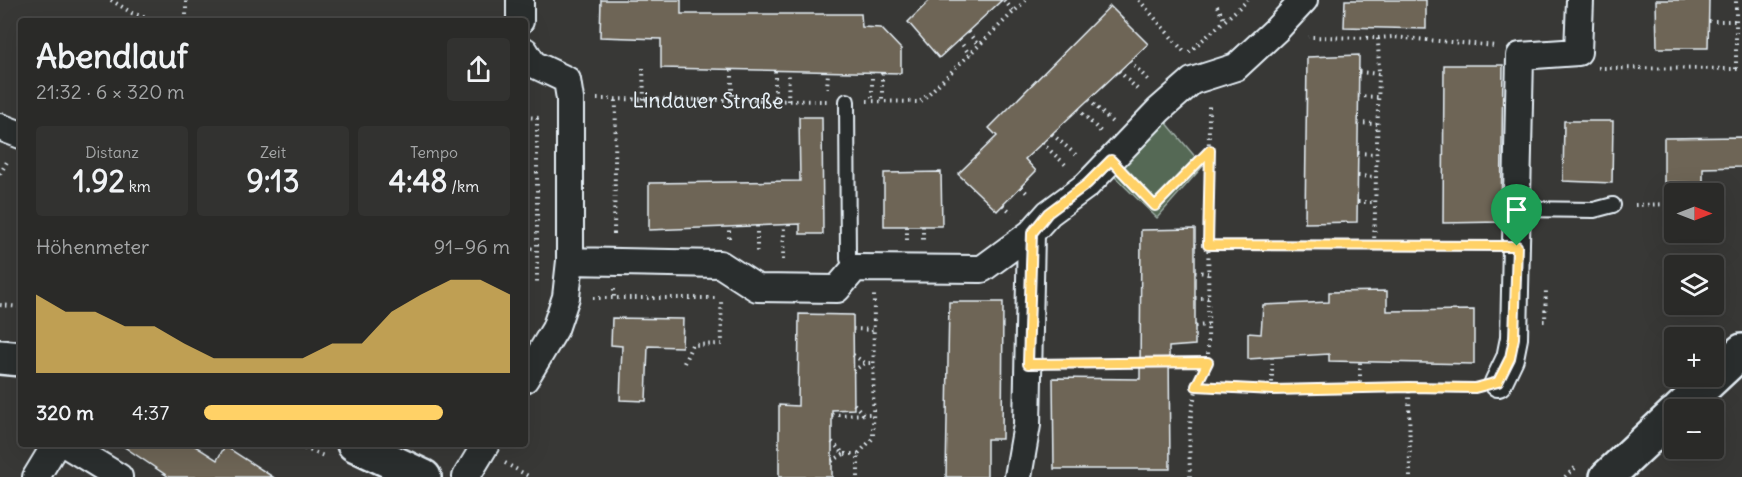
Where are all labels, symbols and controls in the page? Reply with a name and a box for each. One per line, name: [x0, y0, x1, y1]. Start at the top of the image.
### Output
text: Abendlauf: [36, 35, 188, 77]
button: share: [447, 38, 510, 101]
text: 21:32 · 6 × 320 m: [36, 79, 185, 104]
street label: Lindauer Straße: [632, 86, 784, 114]
text: Distanz: [85, 142, 139, 162]
text: Zeit: [260, 142, 286, 162]
text: Tempo: [410, 142, 458, 162]
text: 1.92: [73, 162, 125, 200]
text: 9:13: [247, 162, 299, 200]
text: 4:48: [389, 162, 447, 200]
text: km: [125, 176, 151, 196]
text: /km: [447, 176, 479, 196]
north arrow: [1664, 183, 1724, 243]
map controls: [1664, 183, 1724, 459]
pin: [1491, 184, 1542, 246]
icon: arrive: [1500, 193, 1533, 226]
text: Höhenmeter: [36, 234, 149, 259]
text: 91–96 m: [434, 234, 510, 259]
button: layers: [1664, 255, 1724, 315]
button: +: [1664, 327, 1724, 387]
button: −: [1664, 399, 1724, 459]
text: 320 m: [36, 400, 94, 425]
text: 4:37: [132, 400, 169, 425]

